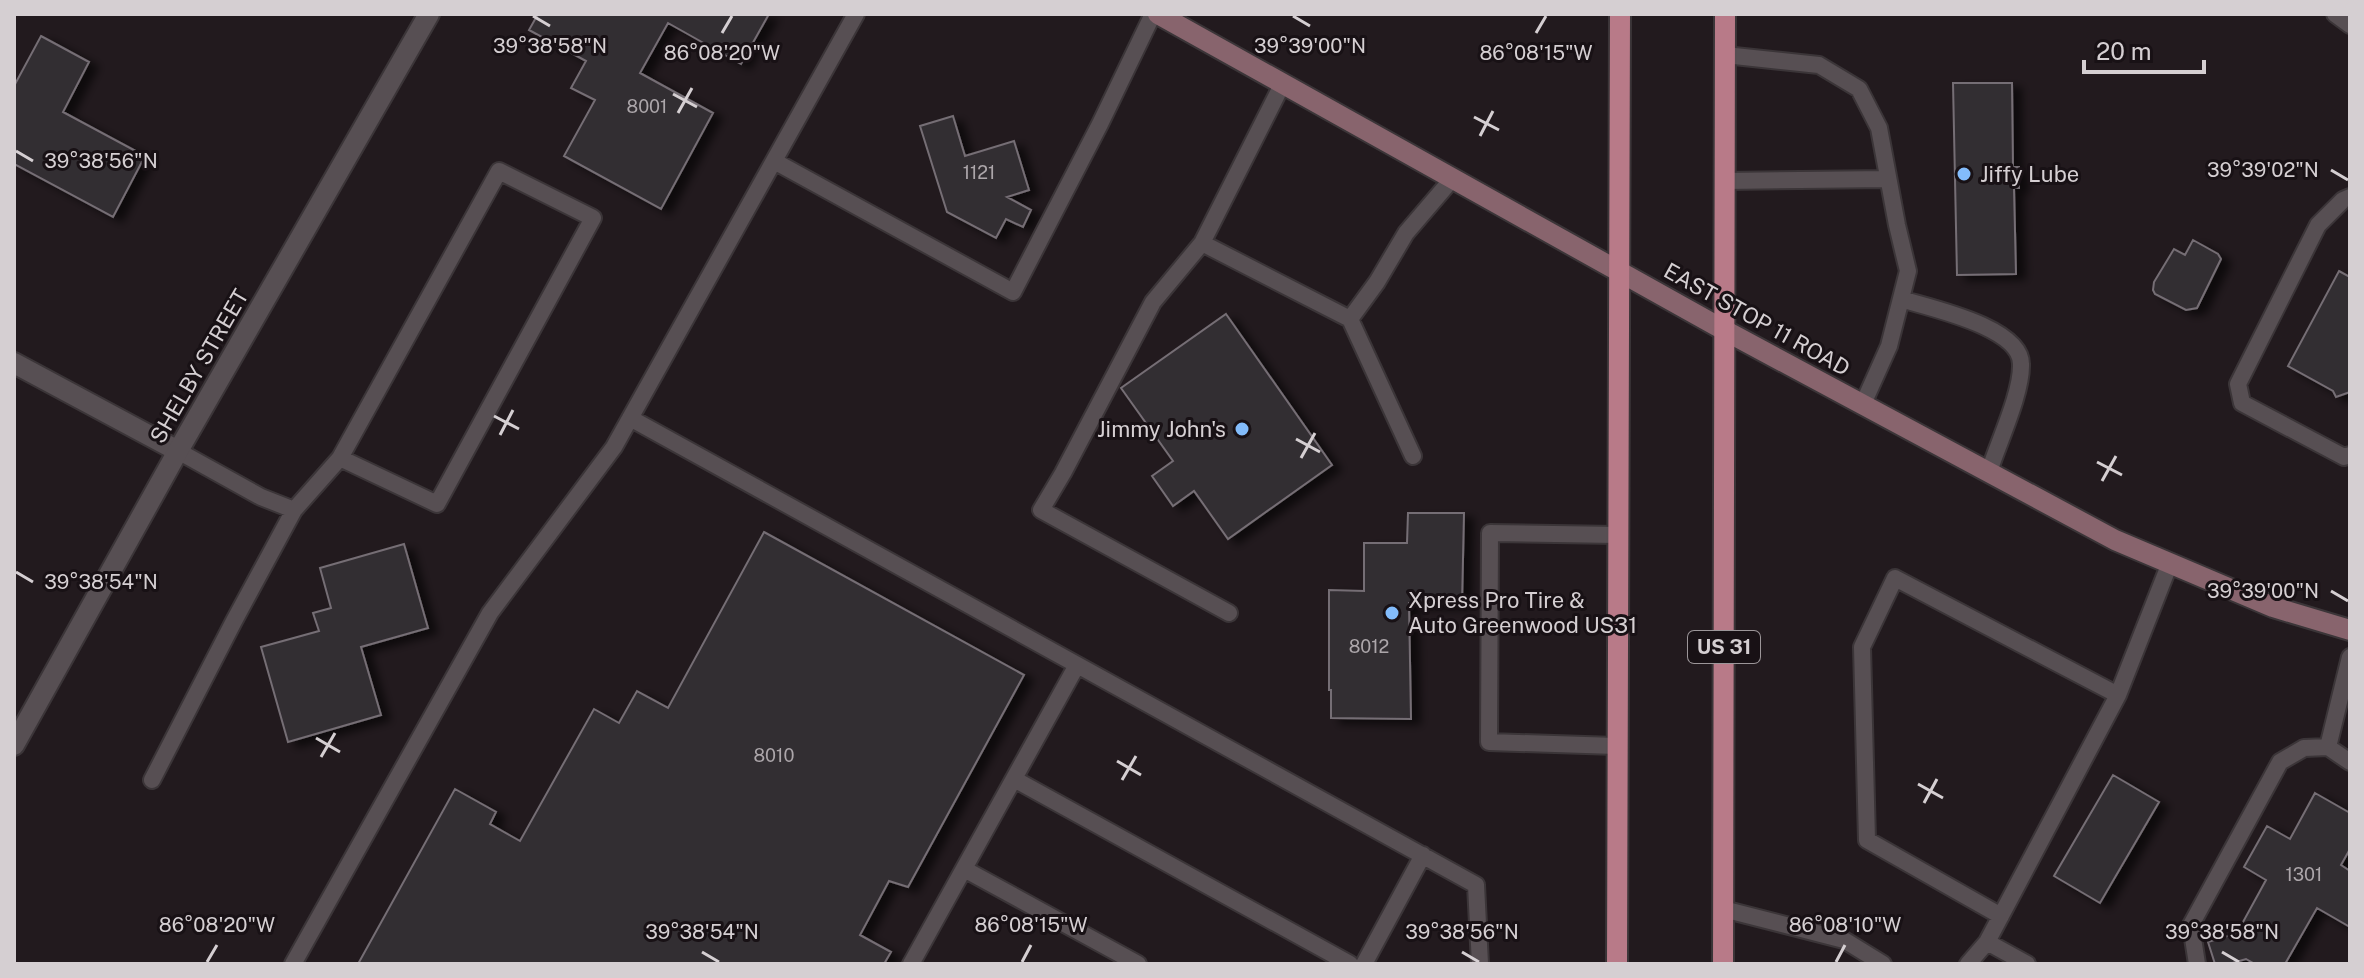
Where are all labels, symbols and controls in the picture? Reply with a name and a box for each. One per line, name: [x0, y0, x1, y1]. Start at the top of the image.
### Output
scale bar: [2084, 24, 2204, 74]
text: 39°38'58"N: [493, 34, 607, 58]
text: 39°39'00"N: [1254, 34, 1366, 58]
text: 20 m: [2096, 37, 2152, 65]
text: 86°08'20"W: [664, 41, 780, 65]
text: 86°08'15"W: [1479, 41, 1593, 65]
house number: 8001: [627, 96, 667, 117]
text: 39°38'56"N: [44, 149, 158, 173]
text: 39°39'02"N: [2207, 158, 2319, 182]
place label: Jiffy Lube: [1980, 161, 2079, 187]
house number: 1121: [963, 162, 995, 183]
marker: Jiffy Lube: [1955, 165, 1973, 183]
street label: EAST STOP 11 ROAD: [1659, 257, 1855, 381]
street label: SHELBY STREET: [144, 284, 254, 448]
place label: Jimmy John's: [1097, 416, 1226, 442]
marker: Jimmy John's: [1233, 420, 1251, 438]
text: 39°38'54"N: [44, 570, 158, 594]
text: 39°39'00"N: [2207, 579, 2319, 603]
place label: Xpress Pro Tire & Auto Greenwood US31: [1408, 587, 1637, 638]
marker: Xpress Pro Tire & Auto Greenwood US31: [1383, 604, 1401, 622]
road number: US 31: [1688, 631, 1760, 663]
house number: 8012: [1349, 636, 1389, 657]
house number: 8010: [754, 745, 794, 766]
house number: 1301: [2286, 864, 2322, 885]
text: 86°08'20"W: [159, 913, 275, 937]
text: 86°08'15"W: [974, 913, 1088, 937]
text: 86°08'10"W: [1789, 913, 1901, 937]
text: 39°38'54"N: [645, 920, 759, 944]
text: 39°38'56"N: [1405, 920, 1519, 944]
text: 39°38'58"N: [2165, 920, 2279, 944]

